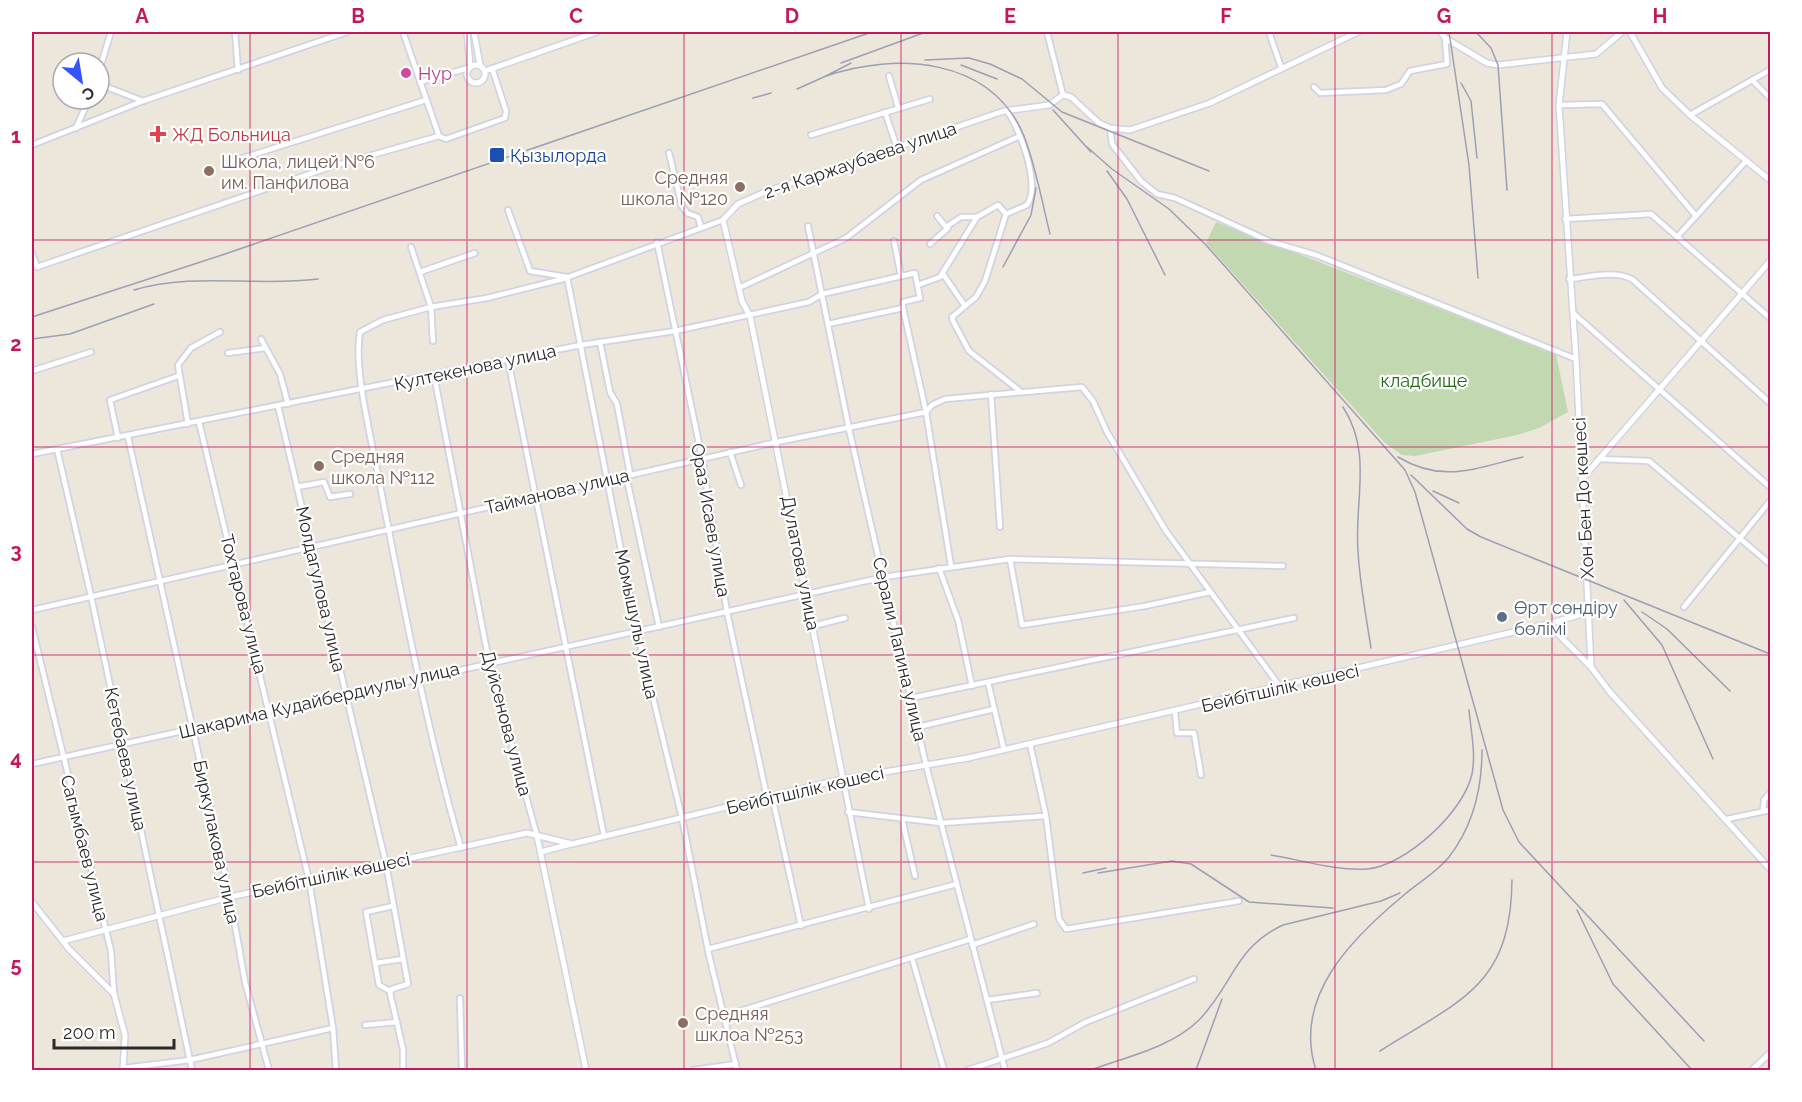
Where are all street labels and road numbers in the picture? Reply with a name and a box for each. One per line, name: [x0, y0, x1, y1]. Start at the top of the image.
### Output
street label: 2-я Каржаубаева улица: [761, 117, 959, 203]
street label: Култекенова улица: [392, 340, 558, 394]
street label: Хон Бен До көшесі: [1568, 417, 1598, 579]
street label: Ораз Исаев улица: [687, 441, 735, 599]
street label: Тайманова улица: [483, 464, 631, 518]
street label: Дулатова улица: [778, 494, 824, 632]
street label: Молдагулова улица: [292, 504, 350, 674]
street label: Тохтарова улица: [216, 532, 272, 676]
street label: Момышулы улица: [611, 547, 663, 701]
street label: Серали Лапина улица: [869, 555, 931, 743]
street label: Дуйсенова улица: [477, 648, 537, 798]
street label: Шакарима Кудайбердиулы улица: [177, 657, 461, 743]
street label: Бейбітшілік көшесі: [1199, 660, 1361, 716]
street label: Кетебаева улица: [101, 685, 151, 833]
street label: Биркулакова улица: [189, 758, 245, 926]
street label: Бейбітшілік көшесі: [724, 762, 886, 818]
street label: Сагымбаев улица: [57, 773, 113, 923]
street label: Бейбітшілік көшесі: [250, 848, 412, 902]

